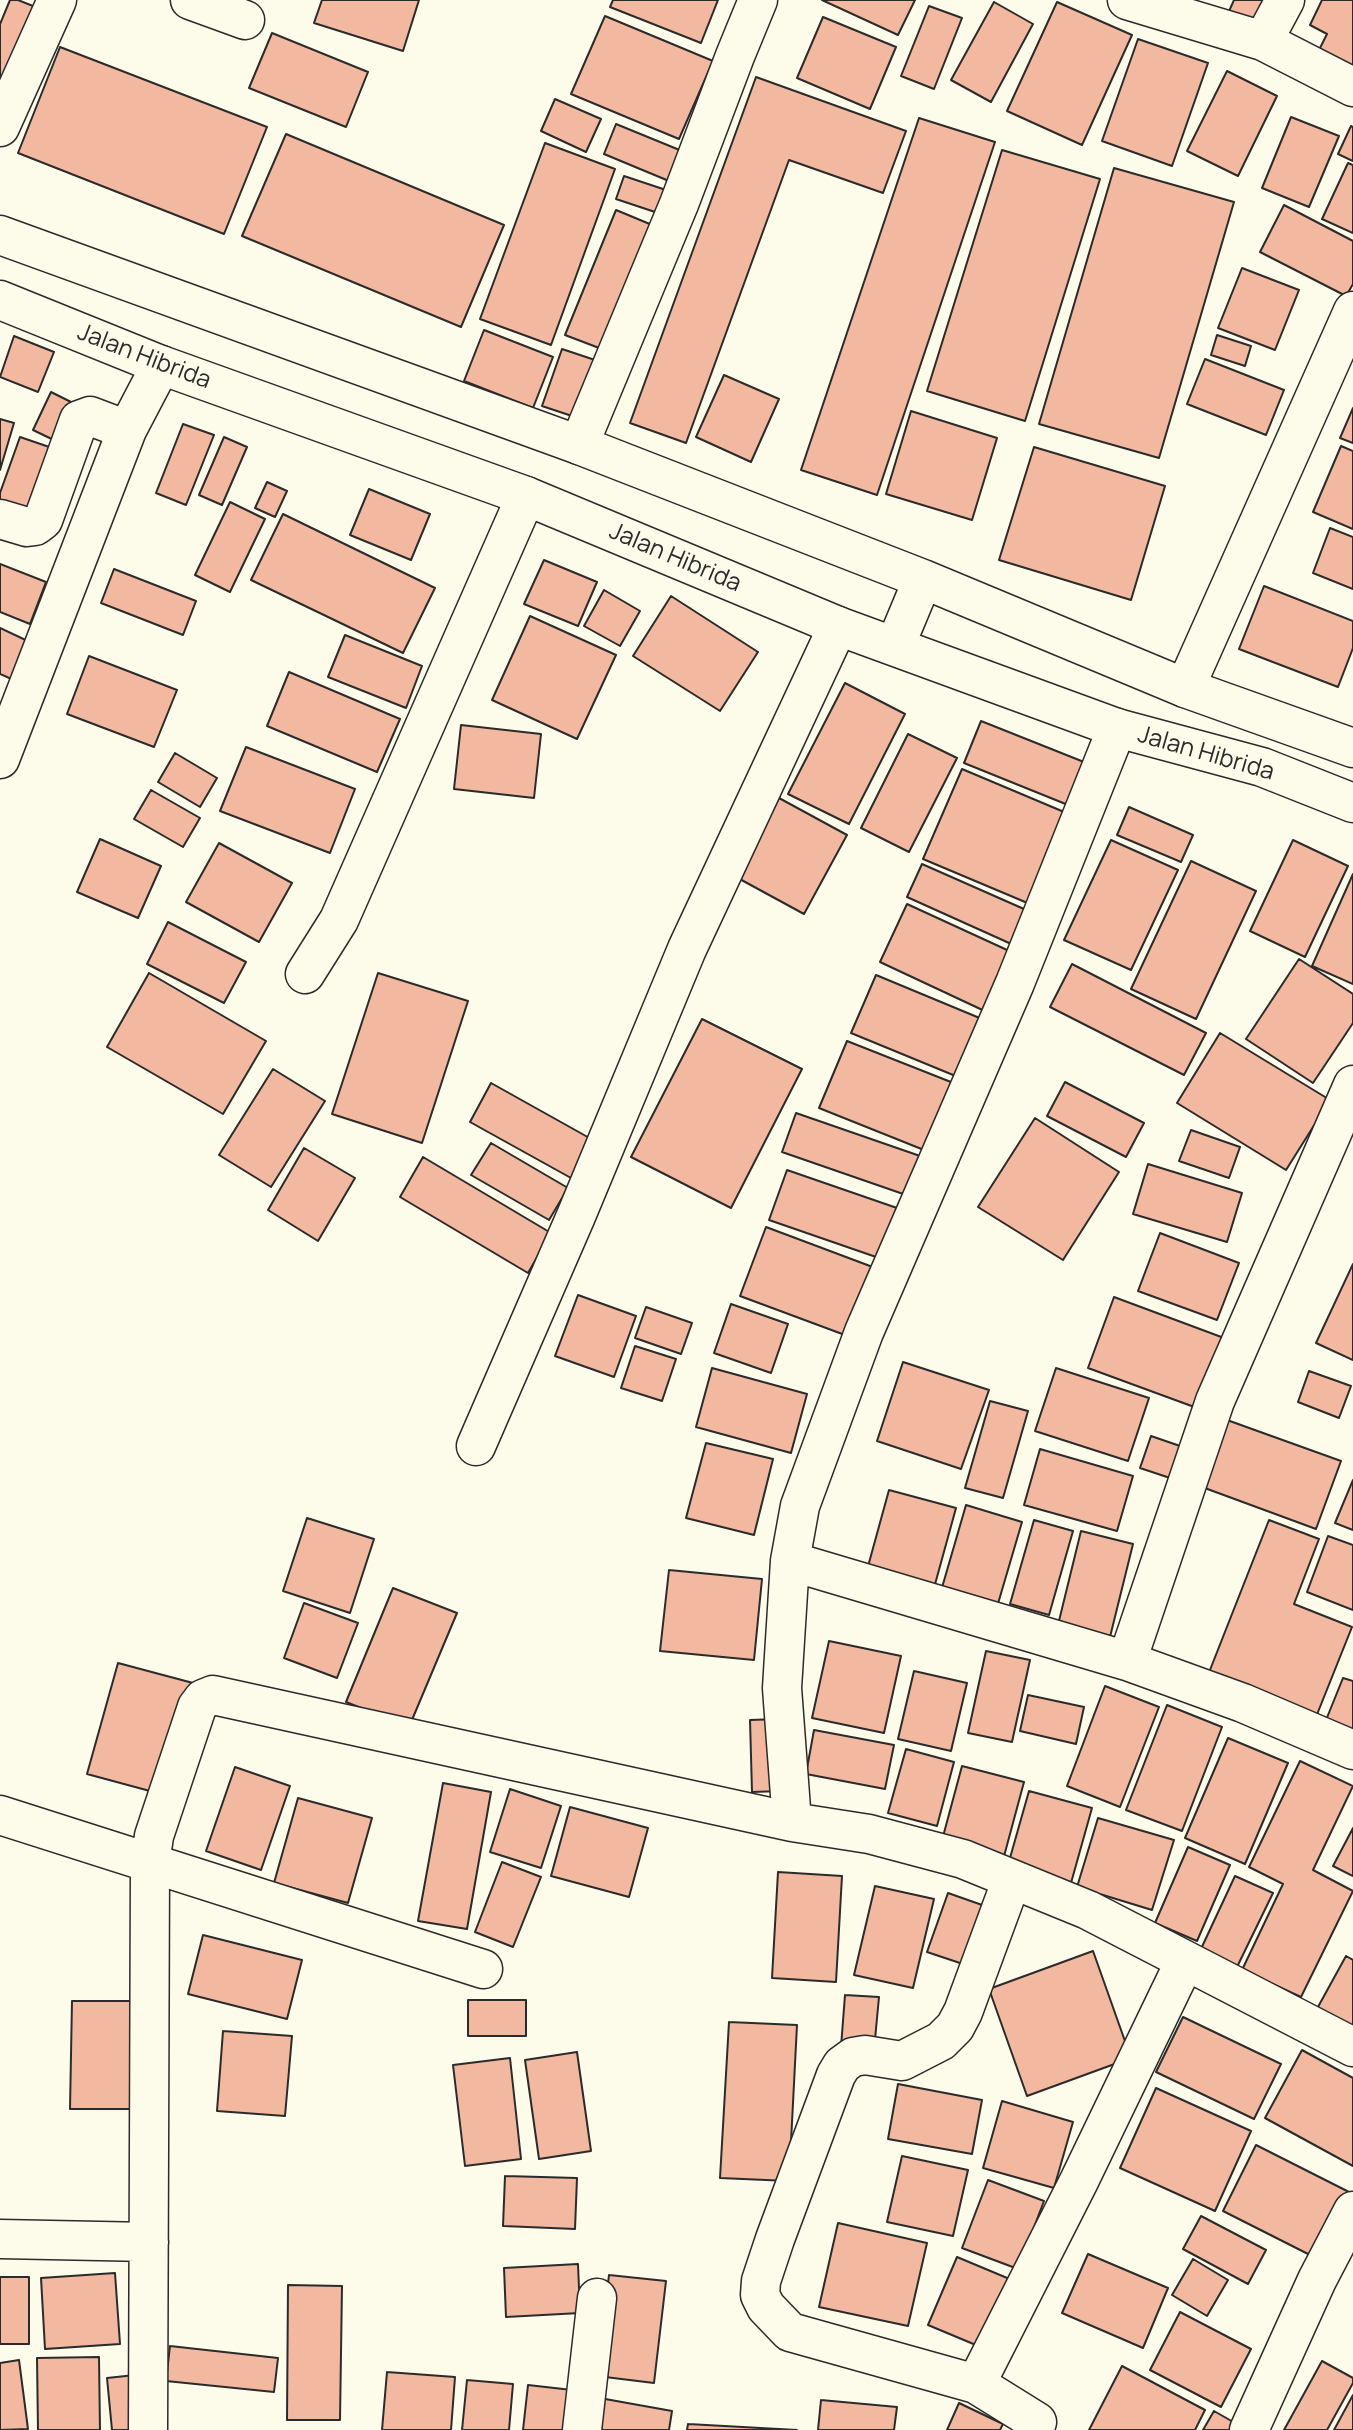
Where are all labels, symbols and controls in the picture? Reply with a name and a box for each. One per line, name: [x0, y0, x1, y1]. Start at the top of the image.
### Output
street label: Jalan Hibrida: [73, 318, 215, 396]
street label: Jalan Hibrida: [605, 517, 745, 599]
street label: Jalan Hibrida: [1135, 721, 1277, 787]

